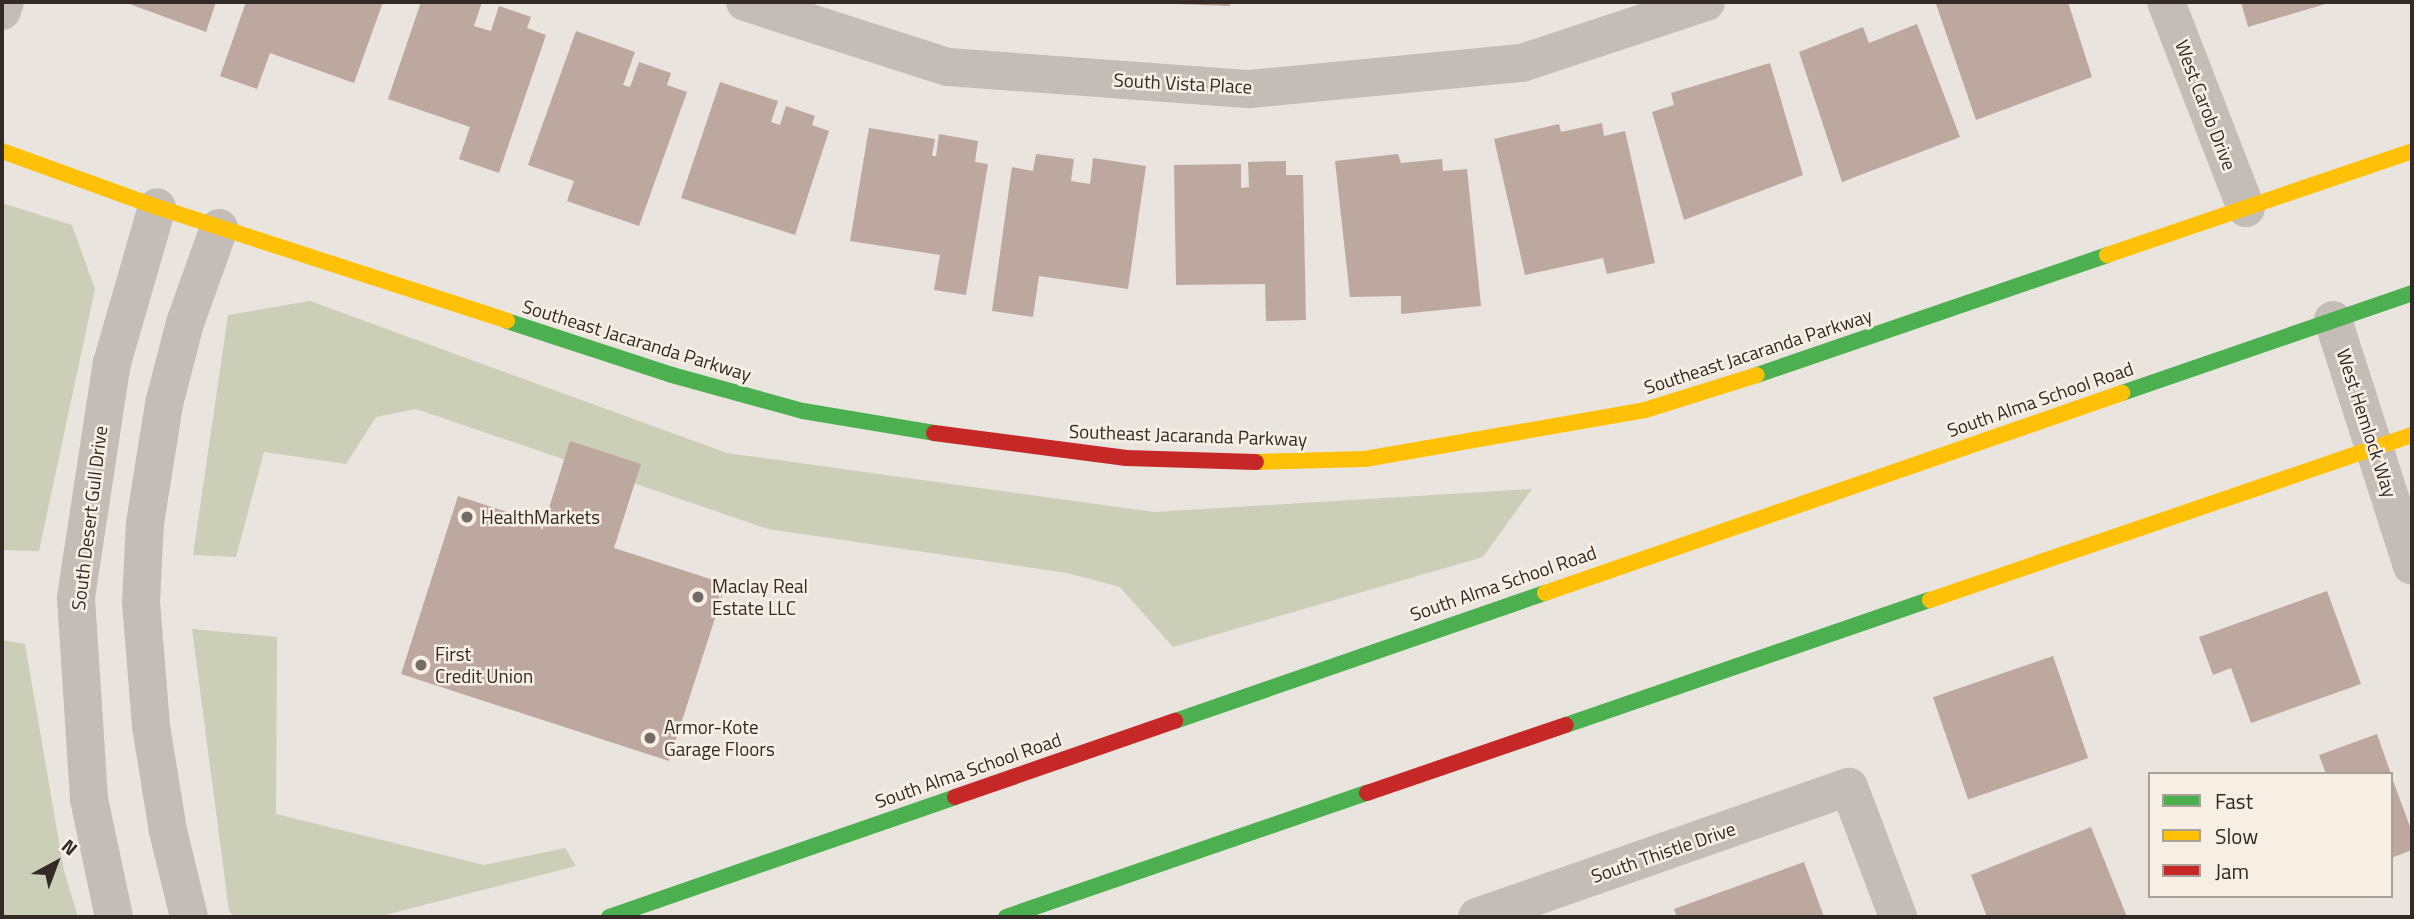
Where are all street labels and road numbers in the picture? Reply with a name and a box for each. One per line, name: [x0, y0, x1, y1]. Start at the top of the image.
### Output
street label: West Carob Drive: [2171, 37, 2241, 173]
street label: South Vista Place: [1113, 68, 1253, 98]
street label: Southeast Jacaranda Parkway: [520, 294, 754, 386]
street label: Southeast Jacaranda Parkway: [1641, 303, 1875, 399]
street label: West Hemlock Way: [2332, 346, 2402, 500]
street label: South Alma School Road: [1944, 356, 2136, 442]
street label: Southeast Jacaranda Parkway: [1069, 419, 1307, 451]
street label: South Desert Gull Drive: [66, 425, 112, 611]
street label: South Alma School Road: [1407, 540, 1599, 626]
street label: South Alma School Road: [872, 727, 1064, 813]
street label: South Thistle Drive: [1588, 817, 1738, 887]

